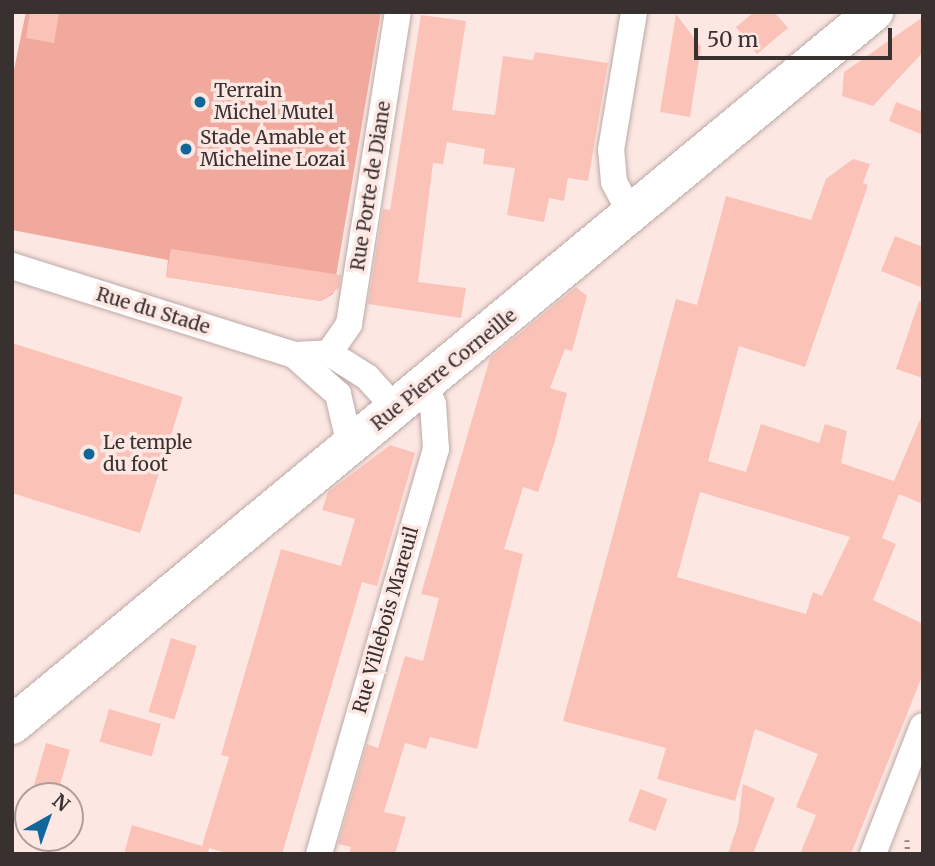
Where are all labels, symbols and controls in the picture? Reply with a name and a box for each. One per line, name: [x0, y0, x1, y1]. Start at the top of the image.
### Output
scale bar: [697, 14, 895, 58]
text: 50 m: [707, 26, 758, 53]
place label: Terrain Michel Mutel: [214, 80, 334, 124]
marker: Terrain Michel Mutel: [192, 94, 208, 110]
street label: Rue Porte de Diane: [346, 100, 396, 272]
place label: Stade Amable et Micheline Lozai: [200, 127, 346, 171]
marker: Stade Amable et Micheline Lozai: [178, 141, 194, 157]
street label: Rue du Stade: [93, 283, 213, 339]
street label: Rue Pierre Corneille: [367, 304, 521, 436]
place label: Le temple du foot: [103, 432, 192, 476]
marker: Le temple du foot: [81, 446, 97, 462]
street label: Rue Villebois Mareuil: [348, 524, 424, 716]
north arrow: [14, 782, 84, 852]
text: N: [48, 788, 75, 816]

